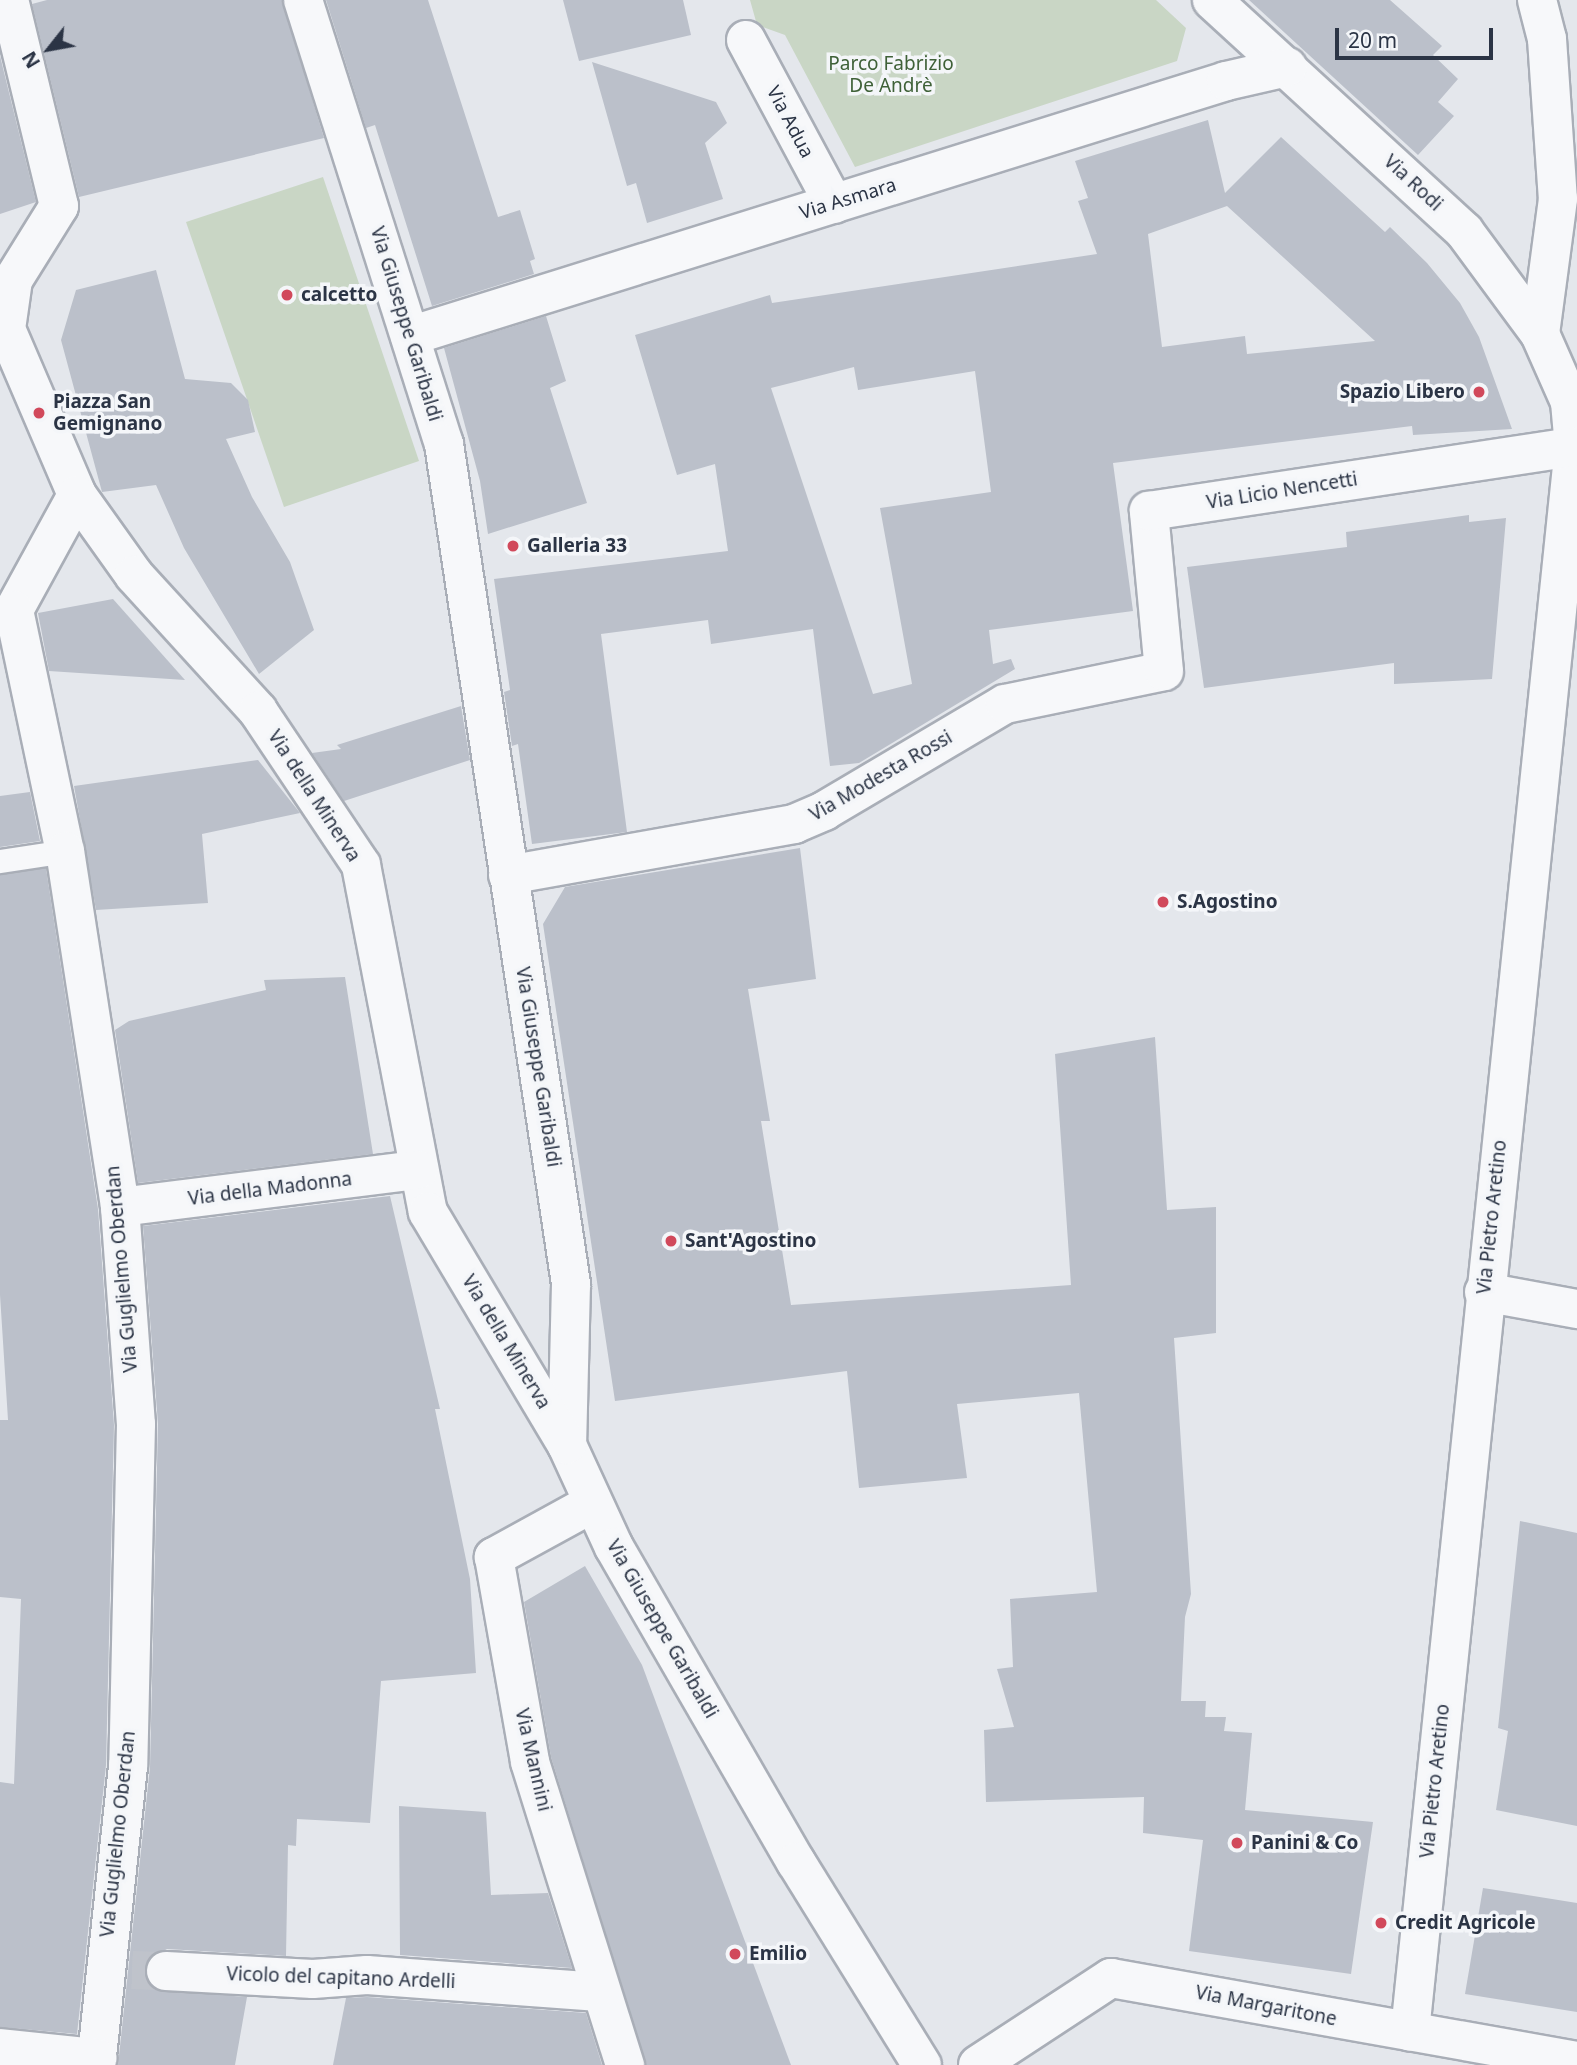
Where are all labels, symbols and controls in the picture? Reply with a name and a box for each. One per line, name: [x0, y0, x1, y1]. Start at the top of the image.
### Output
north arrow: [14, 14, 84, 84]
scale bar: [1339, 14, 1496, 58]
text: 20 m: [1348, 26, 1397, 54]
text: N: [16, 47, 46, 73]
park label: Parco Fabrizio De Andrè: [828, 53, 954, 97]
street label: Via Adua: [762, 82, 818, 162]
street label: Via Rodi: [1379, 150, 1447, 216]
street label: Via Asmara: [797, 174, 899, 224]
street label: Via Giuseppe Garibaldi: [366, 224, 446, 424]
place label: calcetto: [301, 284, 377, 306]
marker: calcetto: [279, 287, 295, 303]
place label: Spazio Libero: [1340, 381, 1465, 403]
marker: Spazio Libero: [1471, 384, 1487, 400]
place label: Piazza San Gemignano: [53, 391, 162, 435]
marker: Piazza San Gemignano: [31, 405, 47, 421]
street label: Via Licio Nencetti: [1205, 468, 1359, 514]
place label: Galleria 33: [527, 535, 627, 557]
marker: Galleria 33: [505, 538, 521, 554]
street label: Via della Minerva: [263, 726, 365, 866]
street label: Via Modesta Rossi: [806, 726, 956, 826]
place label: S.Agostino: [1177, 891, 1278, 913]
marker: S.Agostino: [1155, 894, 1171, 910]
street label: Via Giuseppe Garibaldi: [511, 965, 565, 1169]
street label: Via Pietro Aretino: [1473, 1139, 1511, 1295]
street label: Via Guglielmo Oberdan: [102, 1165, 142, 1373]
street label: Via della Madonna: [187, 1168, 353, 1210]
place label: Sant'Agostino: [685, 1230, 816, 1252]
marker: Sant'Agostino: [663, 1233, 679, 1249]
street label: Via della Minerva: [457, 1271, 555, 1413]
street label: Via Giuseppe Garibaldi: [602, 1536, 722, 1722]
street label: Via Pietro Aretino: [1416, 1703, 1454, 1859]
street label: Via Mannini: [510, 1706, 556, 1814]
street label: Via Guglielmo Oberdan: [96, 1730, 140, 1938]
place label: Panini & Co: [1251, 1832, 1358, 1854]
marker: Panini & Co: [1229, 1835, 1245, 1851]
place label: Credit Agricole: [1395, 1912, 1536, 1934]
marker: Credit Agricole: [1373, 1915, 1389, 1931]
place label: Emilio: [749, 1943, 807, 1965]
marker: Emilio: [727, 1946, 743, 1962]
street label: Vicolo del capitano Ardelli: [226, 1963, 456, 1993]
street label: Via Margaritone: [1193, 1981, 1339, 2031]

